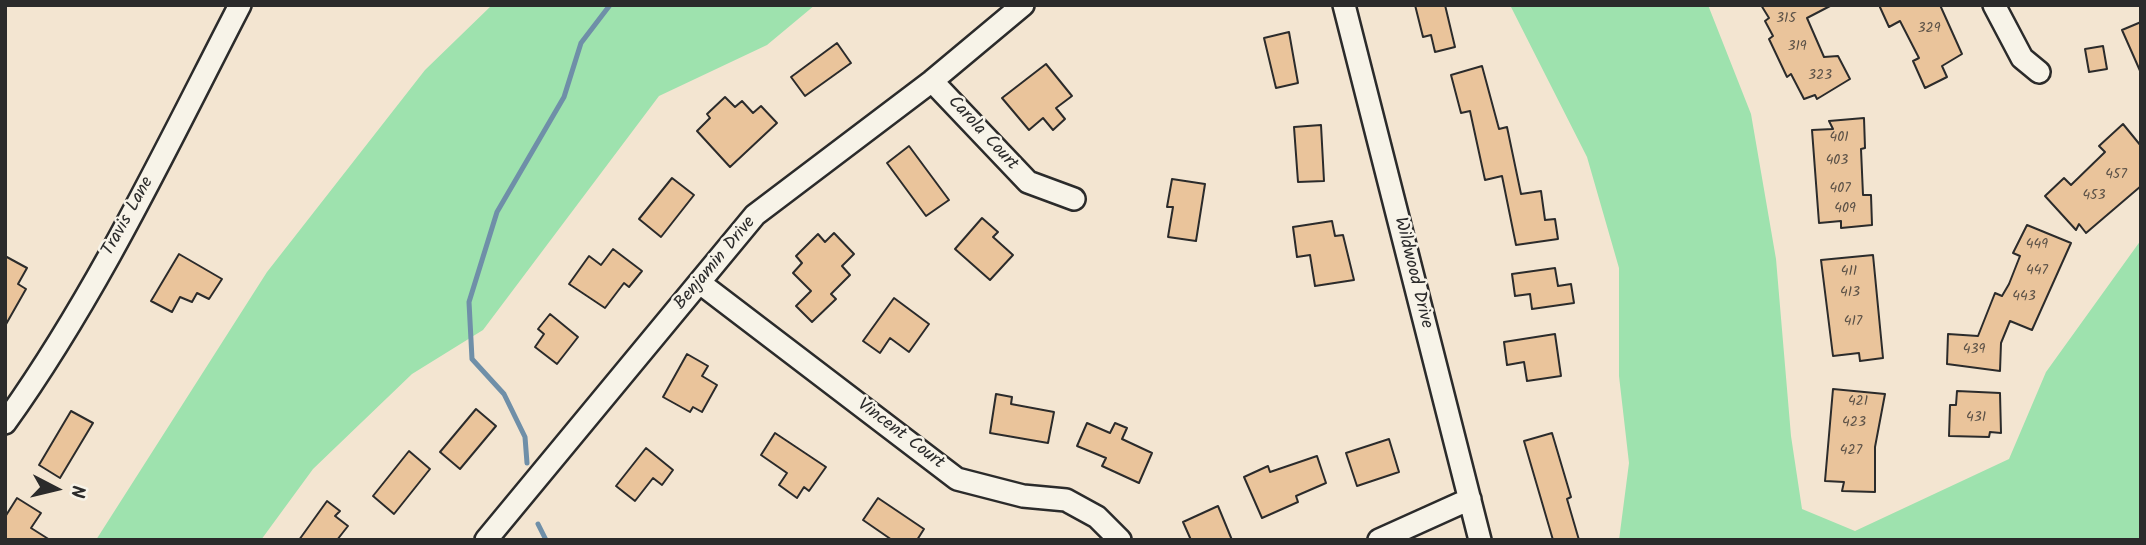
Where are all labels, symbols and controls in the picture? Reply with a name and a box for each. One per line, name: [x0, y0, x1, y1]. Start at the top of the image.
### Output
house number: 315: [1776, 12, 1796, 28]
house number: 329: [1918, 22, 1940, 38]
house number: 319: [1787, 40, 1807, 56]
house number: 323: [1808, 69, 1832, 85]
street label: Carola Court: [942, 92, 1022, 176]
house number: 401: [1829, 131, 1849, 147]
house number: 403: [1826, 154, 1848, 170]
house number: 457: [2105, 168, 2127, 184]
street label: Travis Lane: [99, 174, 159, 260]
house number: 407: [1829, 182, 1851, 198]
house number: 453: [2082, 189, 2106, 205]
house number: 409: [1834, 202, 1856, 218]
street label: Benjamin Drive: [671, 213, 761, 315]
street label: Wildwood Drive: [1388, 215, 1436, 331]
house number: 449: [2026, 238, 2048, 254]
house number: 447: [2026, 264, 2048, 280]
house number: 411: [1841, 265, 1857, 281]
house number: 413: [1840, 286, 1860, 302]
house number: 443: [2012, 290, 2036, 306]
house number: 417: [1844, 315, 1862, 331]
house number: 439: [1963, 343, 1985, 359]
street label: Vincent Court: [852, 395, 948, 475]
house number: 421: [1848, 395, 1868, 411]
house number: 431: [1966, 411, 1986, 427]
house number: 423: [1842, 416, 1866, 432]
house number: 427: [1840, 444, 1862, 460]
north arrow: [21, 454, 91, 524]
text: N: [61, 484, 92, 499]

